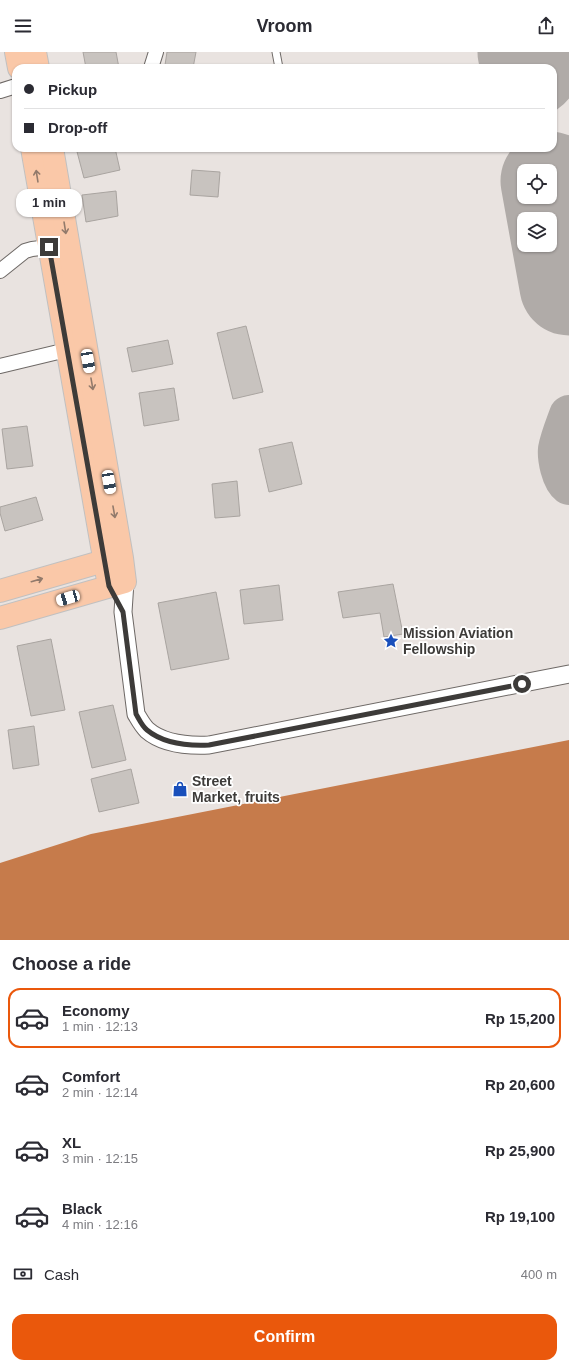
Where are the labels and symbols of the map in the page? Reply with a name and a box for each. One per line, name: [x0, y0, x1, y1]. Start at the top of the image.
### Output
one-way arrow: [33, 170, 41, 183]
callout: 1 min: [16, 189, 82, 217]
one-way arrow: [61, 221, 69, 234]
route end: [40, 238, 58, 256]
car: [80, 348, 96, 374]
one-way arrow: [88, 377, 96, 390]
car: [101, 469, 117, 495]
one-way arrow: [111, 505, 119, 518]
one-way arrow: [31, 576, 44, 584]
car: [55, 589, 81, 607]
place label: Mission Aviation Fellowship: [403, 625, 513, 657]
place icon: Mission Aviation Fellowship: [382, 632, 400, 650]
route start: [513, 675, 531, 693]
place label: Street Market, fruits: [192, 773, 280, 805]
shop icon: Street Market, fruits: [171, 780, 189, 798]

